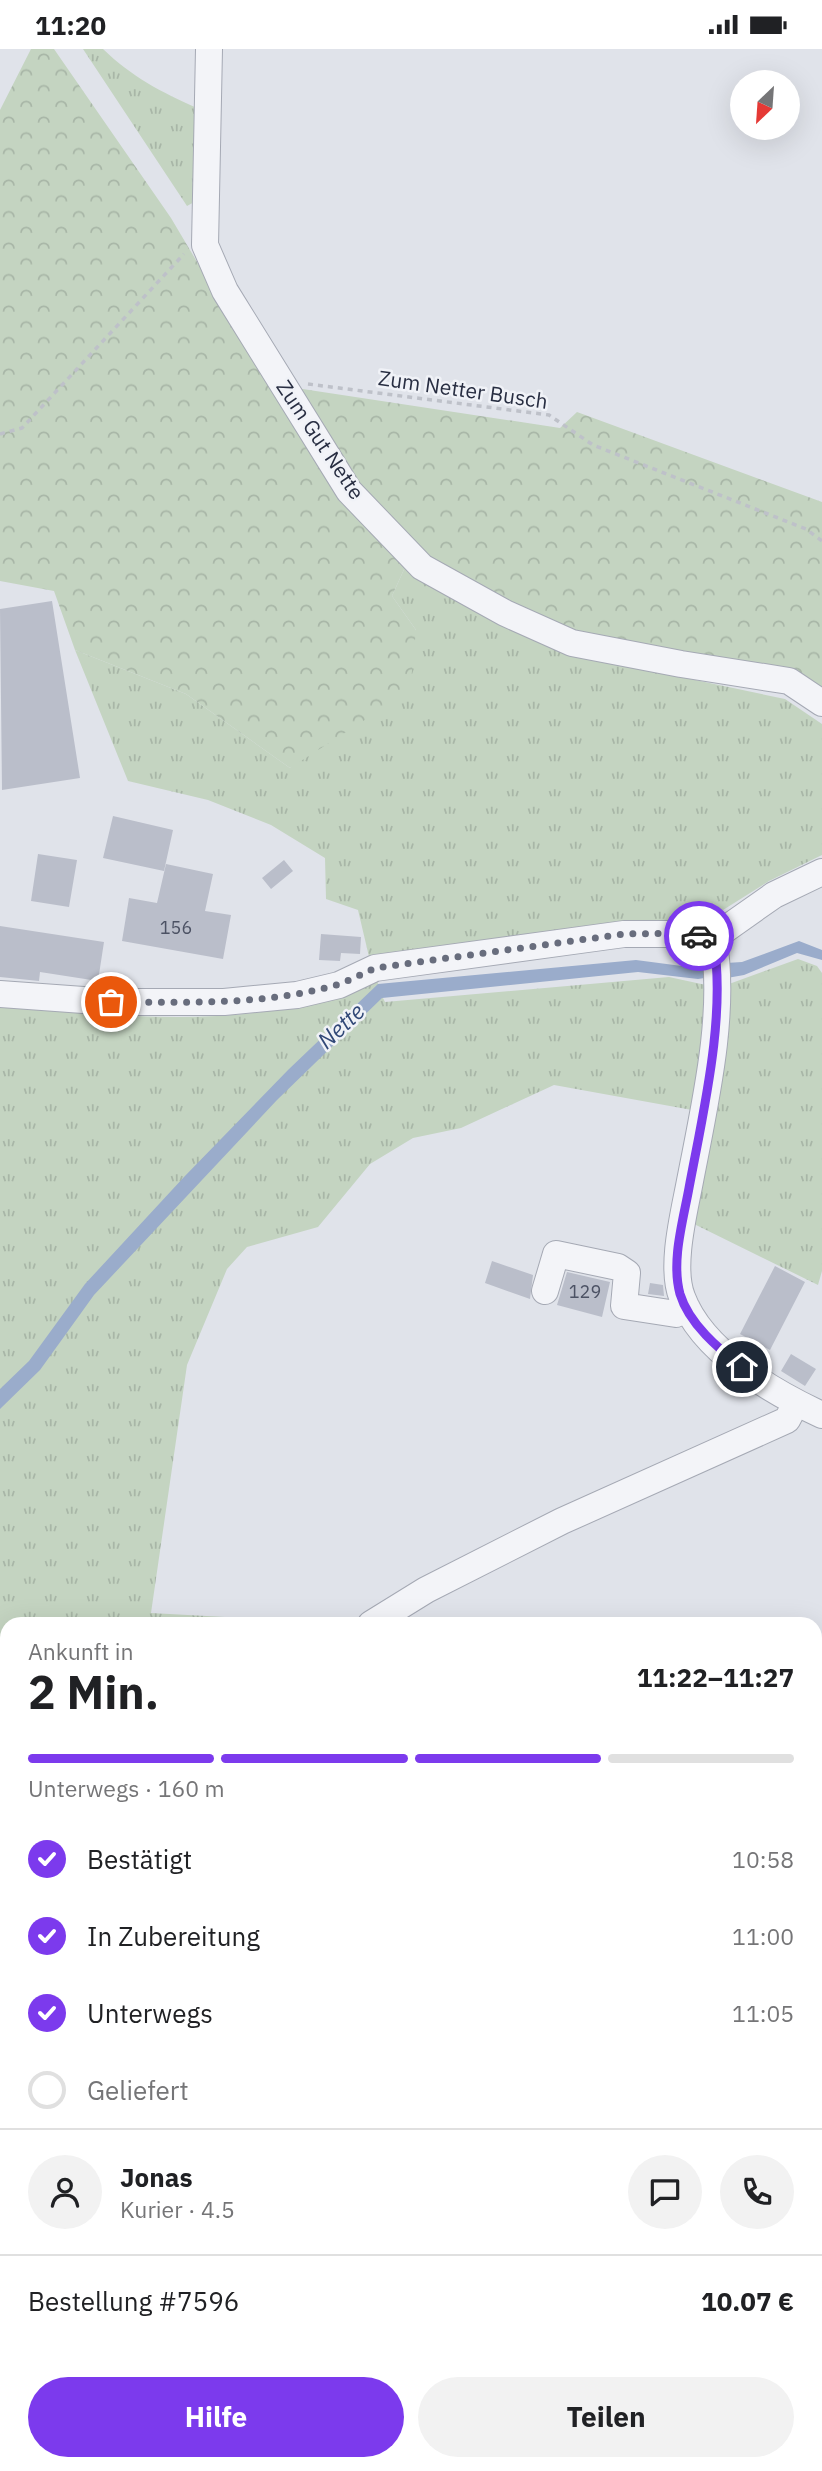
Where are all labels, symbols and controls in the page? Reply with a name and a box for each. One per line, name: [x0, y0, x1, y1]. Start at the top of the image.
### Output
text: 11:20: [35, 8, 106, 42]
north arrow: [730, 70, 800, 140]
map controls: [730, 70, 800, 140]
street label: Zum Netter Busch: [377, 363, 550, 415]
street label: Zum Gut Nette: [270, 374, 371, 505]
courier: [664, 901, 734, 971]
house number: 156: [160, 916, 192, 939]
icon: car: [680, 917, 718, 955]
pin: [81, 972, 141, 1032]
icon: bag: [92, 983, 130, 1021]
water label: Nette: [310, 996, 370, 1055]
house number: 129: [569, 1280, 601, 1303]
pin: [712, 1337, 772, 1397]
icon: home: [723, 1348, 761, 1386]
text: Ankunft in: [28, 1636, 134, 1666]
text: 11:22–11:27: [637, 1660, 794, 1694]
text: 2 Min.: [28, 1662, 159, 1722]
text: Unterwegs · 160 m: [28, 1773, 225, 1803]
icon: check: [28, 1840, 66, 1878]
text: Bestätigt: [87, 1842, 192, 1876]
text: 10:58: [732, 1844, 794, 1874]
icon: check: [28, 1917, 66, 1955]
text: In Zubereitung: [87, 1919, 260, 1953]
text: 11:00: [732, 1921, 794, 1951]
icon: check: [28, 1994, 66, 2032]
text: Unterwegs: [87, 1996, 213, 2030]
text: 11:05: [732, 1998, 794, 2028]
text: Geliefert: [87, 2073, 189, 2107]
button: person: [28, 2155, 102, 2229]
button: chat: [628, 2155, 702, 2229]
button: phone: [720, 2155, 794, 2229]
text: Jonas: [120, 2160, 193, 2194]
text: Kurier · 4.5: [120, 2194, 235, 2224]
text: Bestellung #7596: [28, 2284, 239, 2318]
text: 10.07 €: [701, 2284, 794, 2318]
button: Hilfe: [28, 2377, 404, 2457]
button: Teilen: [418, 2377, 794, 2457]

